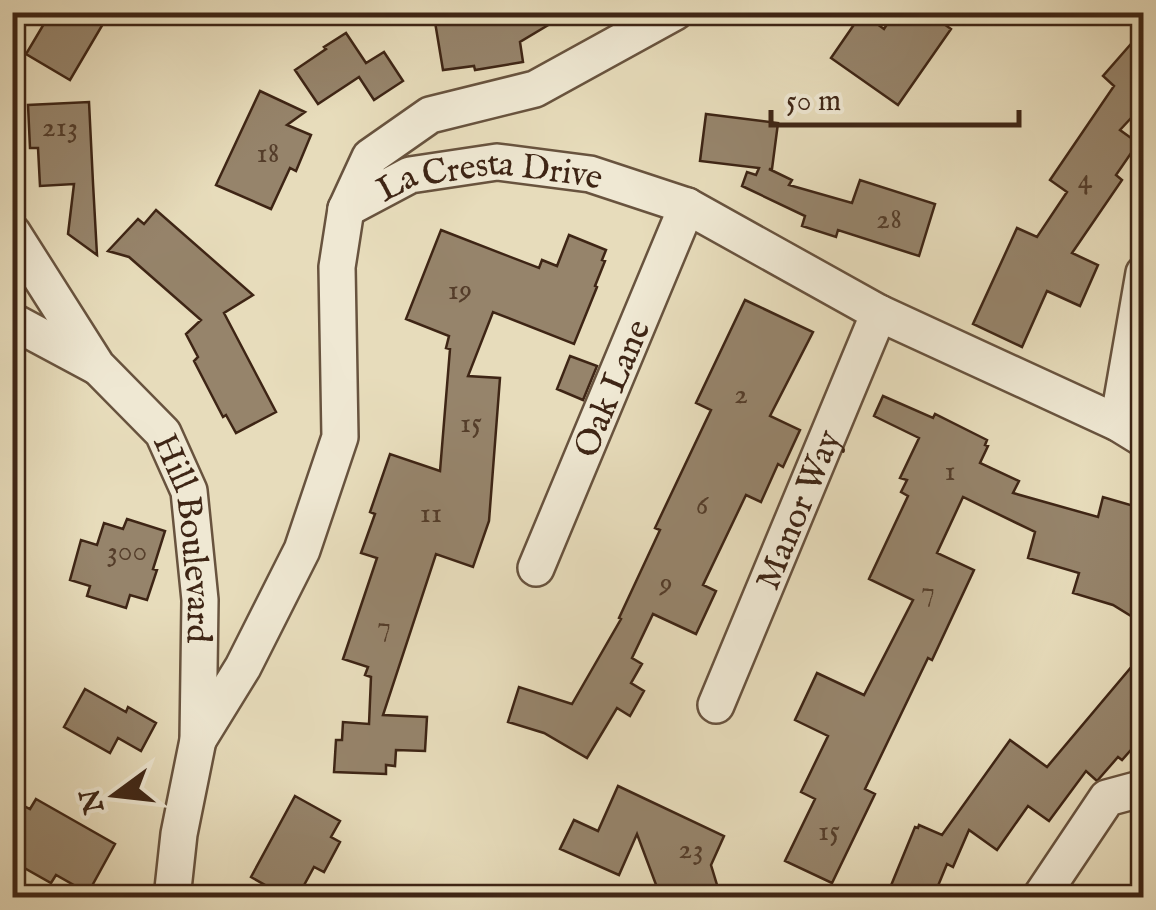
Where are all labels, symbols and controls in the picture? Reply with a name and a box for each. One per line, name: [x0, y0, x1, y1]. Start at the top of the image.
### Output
scale bar: [771, 65, 1018, 127]
text: 50 m: [786, 83, 841, 121]
house number: 213: [42, 109, 78, 147]
house number: 18: [257, 135, 279, 173]
street label: La Cresta Drive: [369, 142, 608, 214]
house number: 4: [1078, 161, 1093, 199]
house number: 28: [876, 201, 902, 239]
house number: 19: [448, 272, 472, 310]
street label: Oak Lane: [565, 313, 662, 465]
house number: 2: [734, 376, 748, 414]
house number: 15: [460, 405, 482, 443]
street label: Manor Way: [746, 423, 853, 597]
street label: Hill Boulevard: [141, 427, 220, 644]
house number: 1: [944, 453, 956, 491]
house number: 6: [696, 487, 710, 525]
house number: 11: [420, 495, 442, 533]
house number: 300: [107, 533, 147, 571]
house number: 9: [658, 565, 673, 603]
house number: 7: [921, 573, 935, 611]
house number: 7: [377, 608, 391, 646]
north arrow: [65, 745, 165, 845]
text: N: [73, 785, 114, 818]
house number: 15: [818, 813, 840, 851]
house number: 23: [678, 831, 704, 869]

